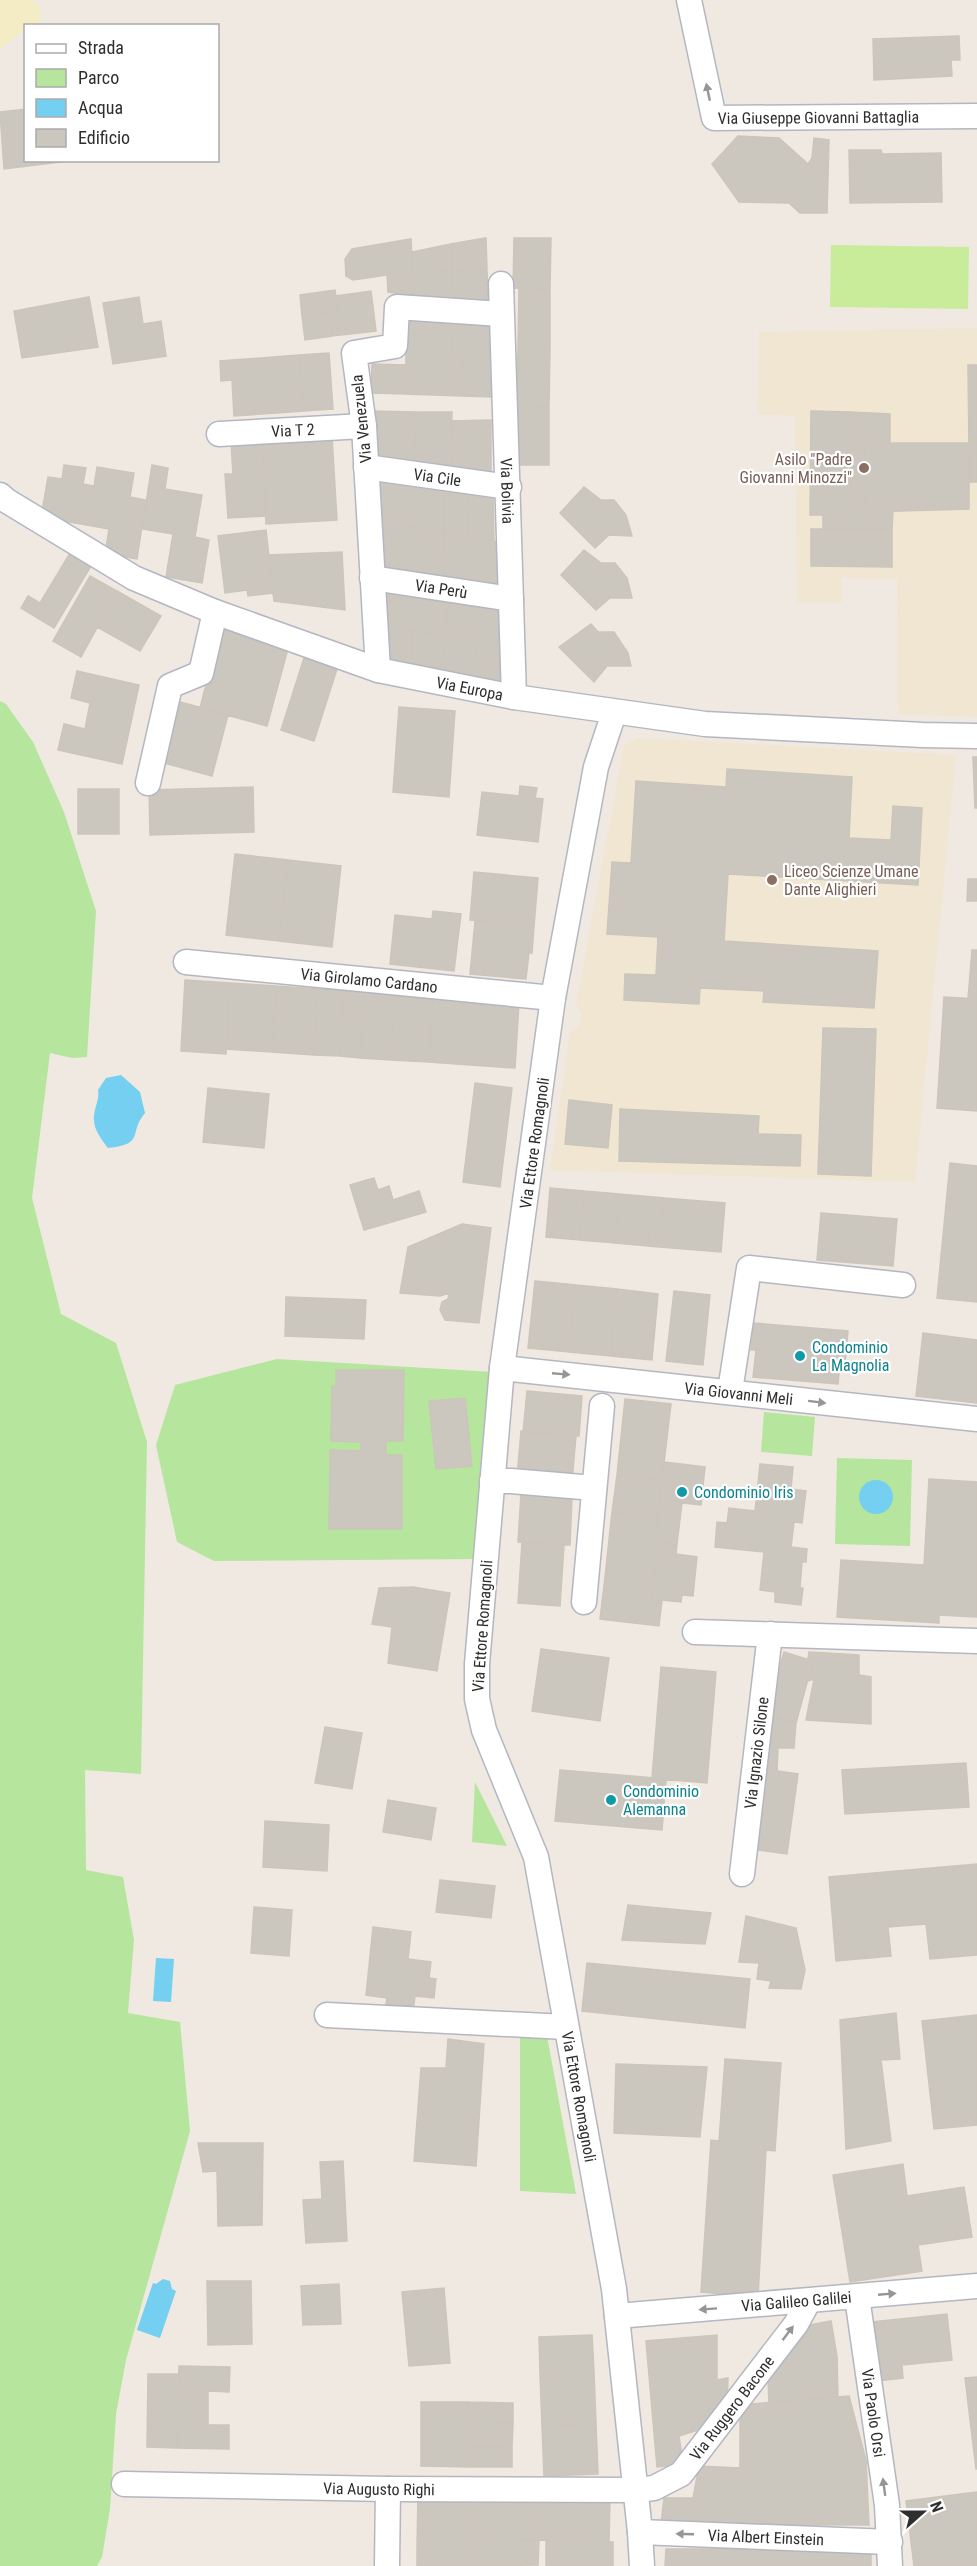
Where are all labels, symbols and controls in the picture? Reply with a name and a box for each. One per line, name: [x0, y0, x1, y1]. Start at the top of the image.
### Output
legend: [24, 24, 219, 162]
text: Strada: [78, 37, 124, 58]
text: Parco: [78, 67, 119, 88]
one-way arrow: [703, 83, 713, 102]
text: Acqua: [78, 97, 123, 118]
street label: Via Giuseppe Giovanni Battaglia: [718, 107, 919, 128]
text: Edificio: [78, 127, 130, 148]
street label: Via Venezuela: [347, 374, 376, 464]
street label: Via T 2: [271, 420, 315, 441]
place label: Asilo "Padre Giovanni Minozzi": [739, 450, 852, 487]
street label: Via Bolivia: [496, 457, 518, 524]
marker: Asilo "Padre Giovanni Minozzi": [857, 461, 871, 475]
street label: Via Cile: [412, 465, 462, 490]
street label: Via Perù: [414, 576, 469, 602]
street label: Via Europa: [434, 673, 505, 705]
place label: Liceo Scienze Umane Dante Alighieri: [784, 862, 919, 899]
marker: Liceo Scienze Umane Dante Alighieri: [765, 873, 779, 887]
street label: Via Girolamo Cardano: [300, 964, 439, 997]
street label: Via Ettore Romagnoli: [516, 1076, 553, 1210]
place label: Condominio La Magnolia: [812, 1338, 889, 1375]
marker: Condominio La Magnolia: [793, 1349, 807, 1363]
one-way arrow: [551, 1369, 570, 1379]
street label: Via Giovanni Meli: [683, 1379, 794, 1409]
one-way arrow: [808, 1397, 827, 1406]
place label: Condominio Iris: [694, 1483, 794, 1502]
marker: Condominio Iris: [675, 1485, 689, 1499]
street label: Via Ettore Romagnoli: [468, 1559, 497, 1693]
street label: Via Ignazio Silone: [741, 1696, 773, 1810]
place label: Condominio Alemanna: [623, 1782, 699, 1819]
marker: Condominio Alemanna: [604, 1793, 618, 1807]
street label: Via Ettore Romagnoli: [558, 2030, 600, 2164]
street label: Via Galileo Galilei: [741, 2287, 852, 2316]
one-way arrow: [878, 2289, 897, 2299]
one-way arrow: [698, 2304, 717, 2314]
one-way arrow: [782, 2326, 794, 2341]
street label: Via Ruggero Bacone: [686, 2352, 778, 2464]
street label: Via Paolo Orsi: [857, 2367, 889, 2458]
one-way arrow: [880, 2477, 889, 2496]
street label: Via Augusto Righi: [323, 2479, 435, 2499]
north arrow: [893, 2482, 953, 2542]
text: N: [926, 2499, 947, 2515]
street label: Via Albert Einstein: [707, 2526, 824, 2549]
one-way arrow: [675, 2529, 694, 2538]

